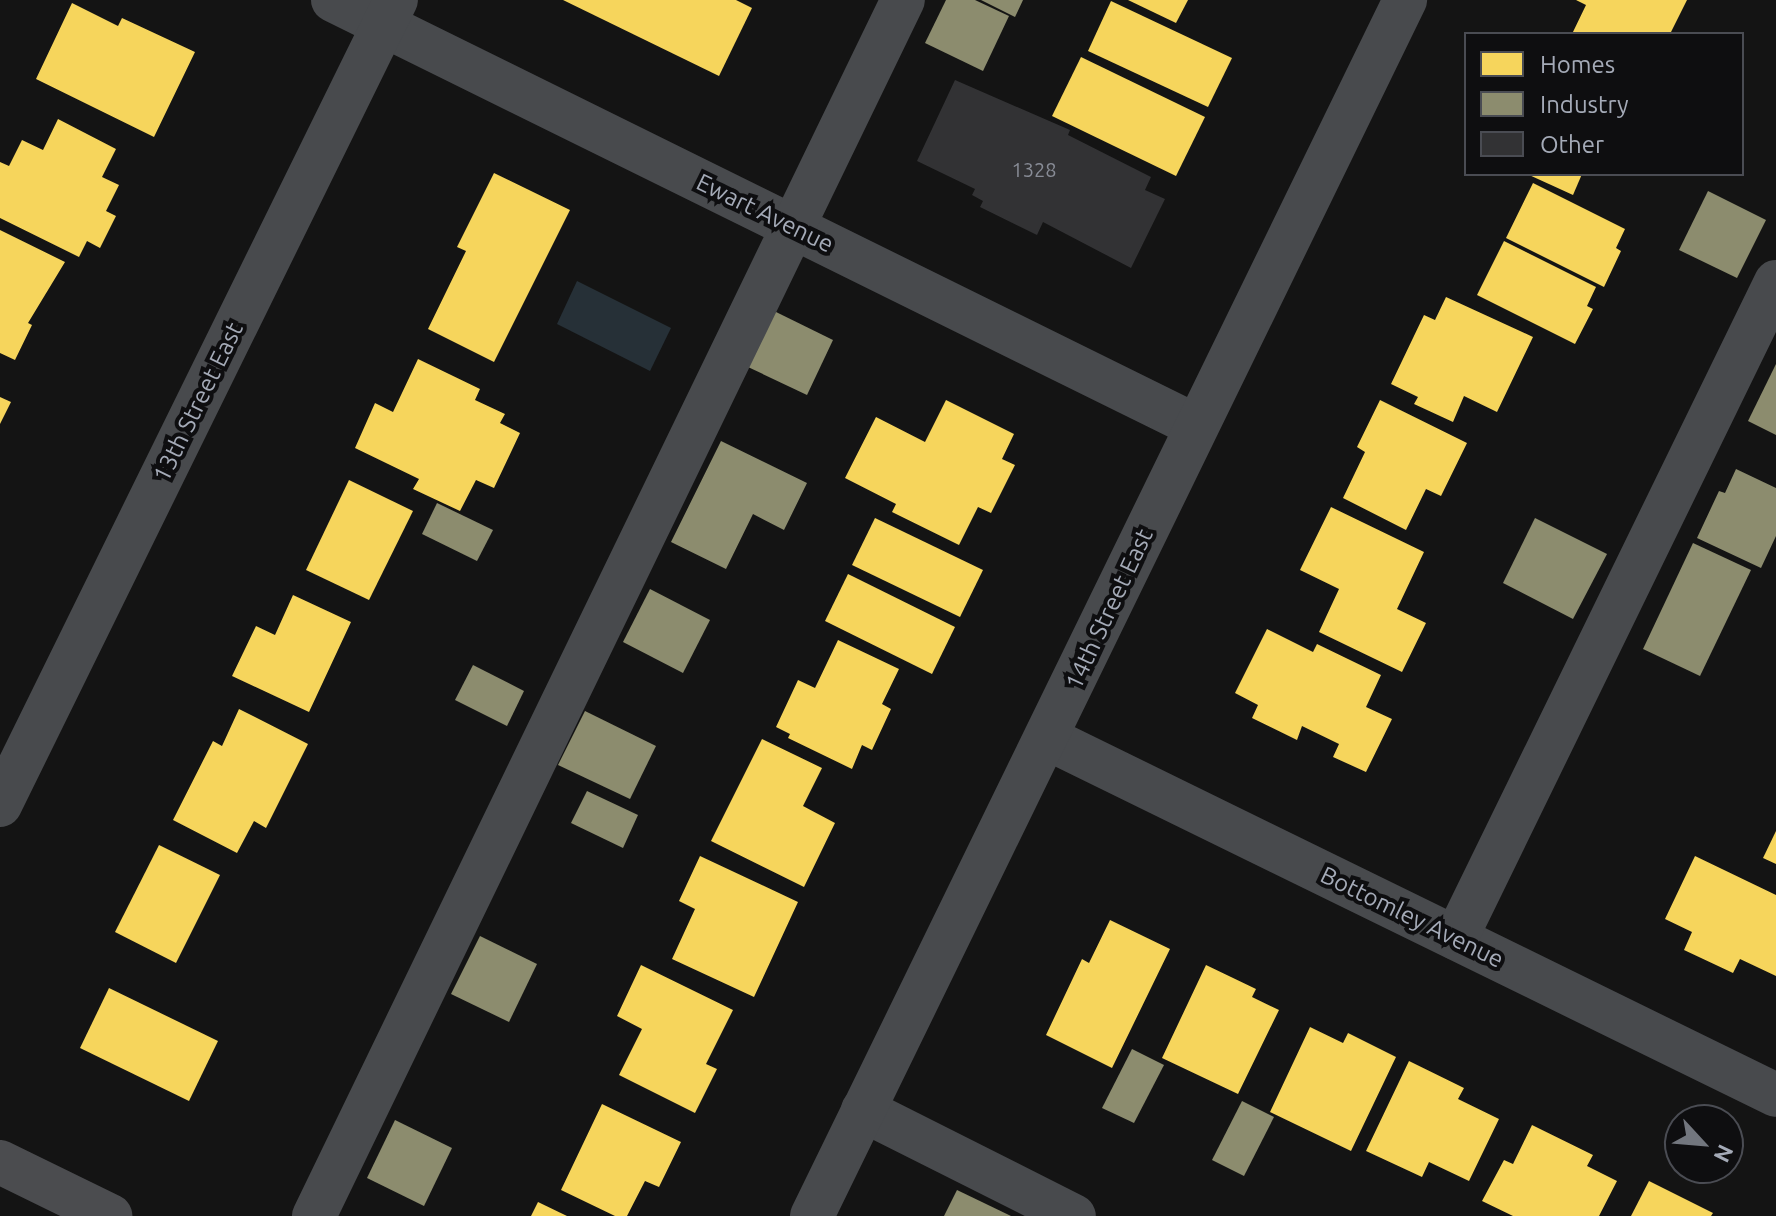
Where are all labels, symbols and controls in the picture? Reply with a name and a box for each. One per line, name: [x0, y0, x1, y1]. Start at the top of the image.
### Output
legend: [1464, 32, 1744, 176]
text: Homes: [1540, 51, 1615, 78]
text: Industry: [1540, 91, 1629, 118]
text: Other: [1540, 131, 1604, 158]
house number: 1328: [1011, 157, 1057, 181]
street label: Ewart Avenue: [692, 167, 838, 259]
street label: 13th Street East: [147, 318, 249, 486]
street label: 14th Street East: [1059, 524, 1159, 694]
street label: Bottomley Avenue: [1316, 860, 1508, 974]
north arrow: [1664, 1104, 1744, 1184]
text: N: [1709, 1141, 1739, 1167]

